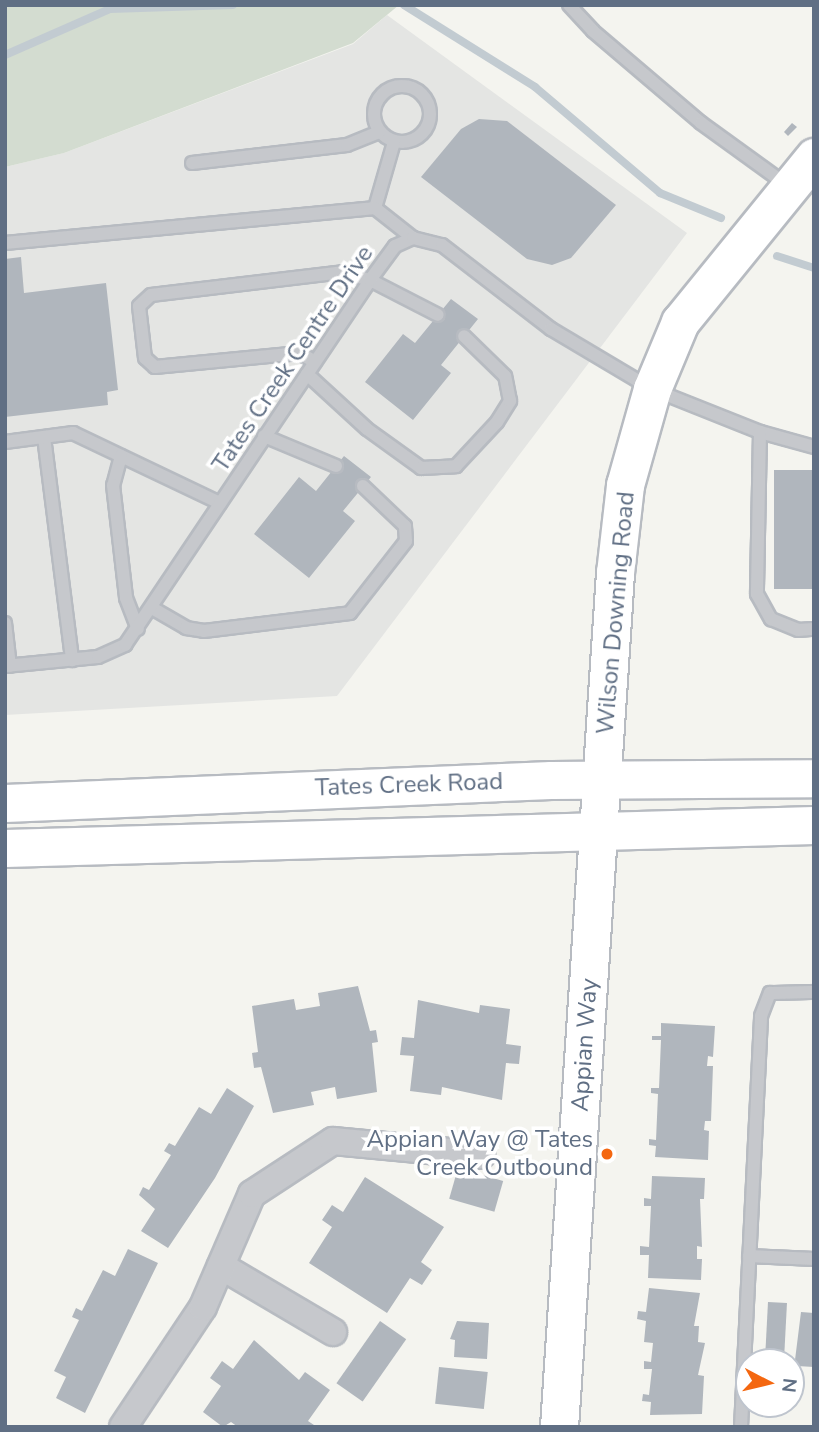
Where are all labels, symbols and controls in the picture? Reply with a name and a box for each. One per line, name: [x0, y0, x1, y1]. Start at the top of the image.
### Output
street label: Tates Creek Centre Drive: [206, 240, 380, 478]
street label: Wilson Downing Road: [591, 490, 641, 736]
street label: Tates Creek Road: [314, 767, 504, 803]
street label: Appian Way: [566, 977, 604, 1113]
place label: Appian Way @ Tates Creek Outbound: [366, 1126, 593, 1182]
marker: Appian Way @ Tates Creek Outbound: [599, 1146, 615, 1162]
north arrow: [735, 1348, 805, 1418]
text: N: [775, 1377, 803, 1394]

